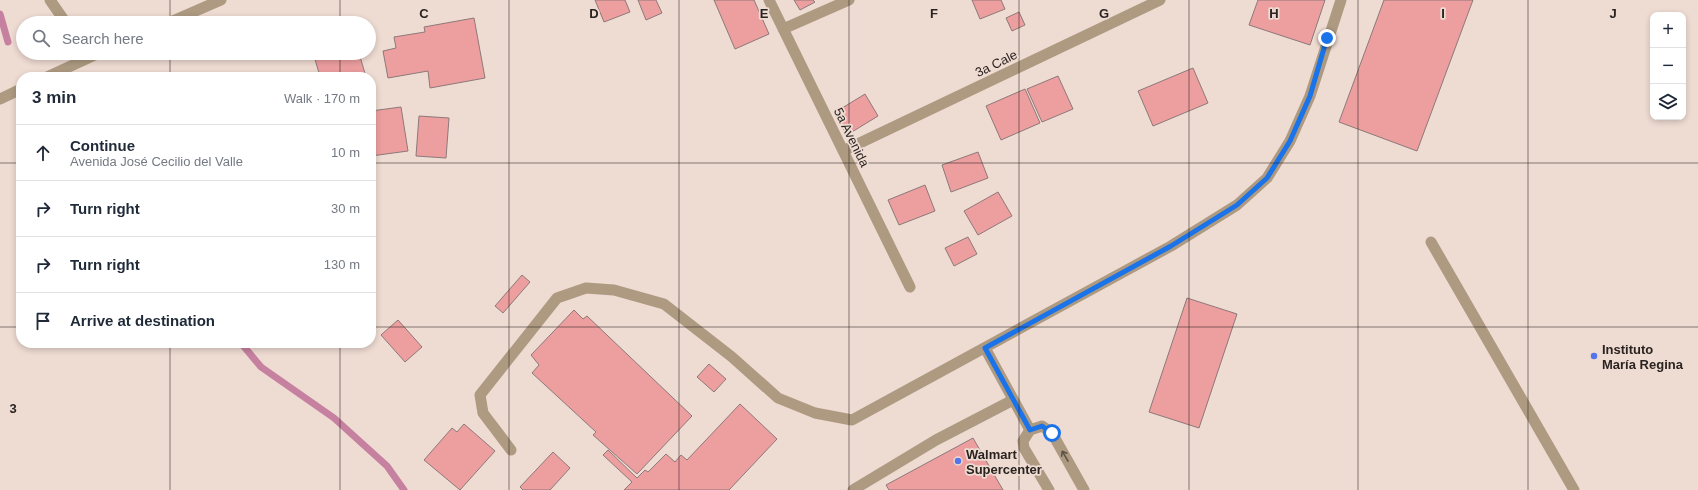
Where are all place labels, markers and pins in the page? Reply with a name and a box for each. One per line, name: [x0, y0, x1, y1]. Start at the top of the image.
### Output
place label: Instituto María Regina: [1602, 342, 1684, 372]
marker: Instituto María Regina: [1589, 351, 1599, 361]
place label: Walmart Supercenter: [966, 447, 1042, 477]
marker: Walmart Supercenter: [953, 456, 963, 466]

